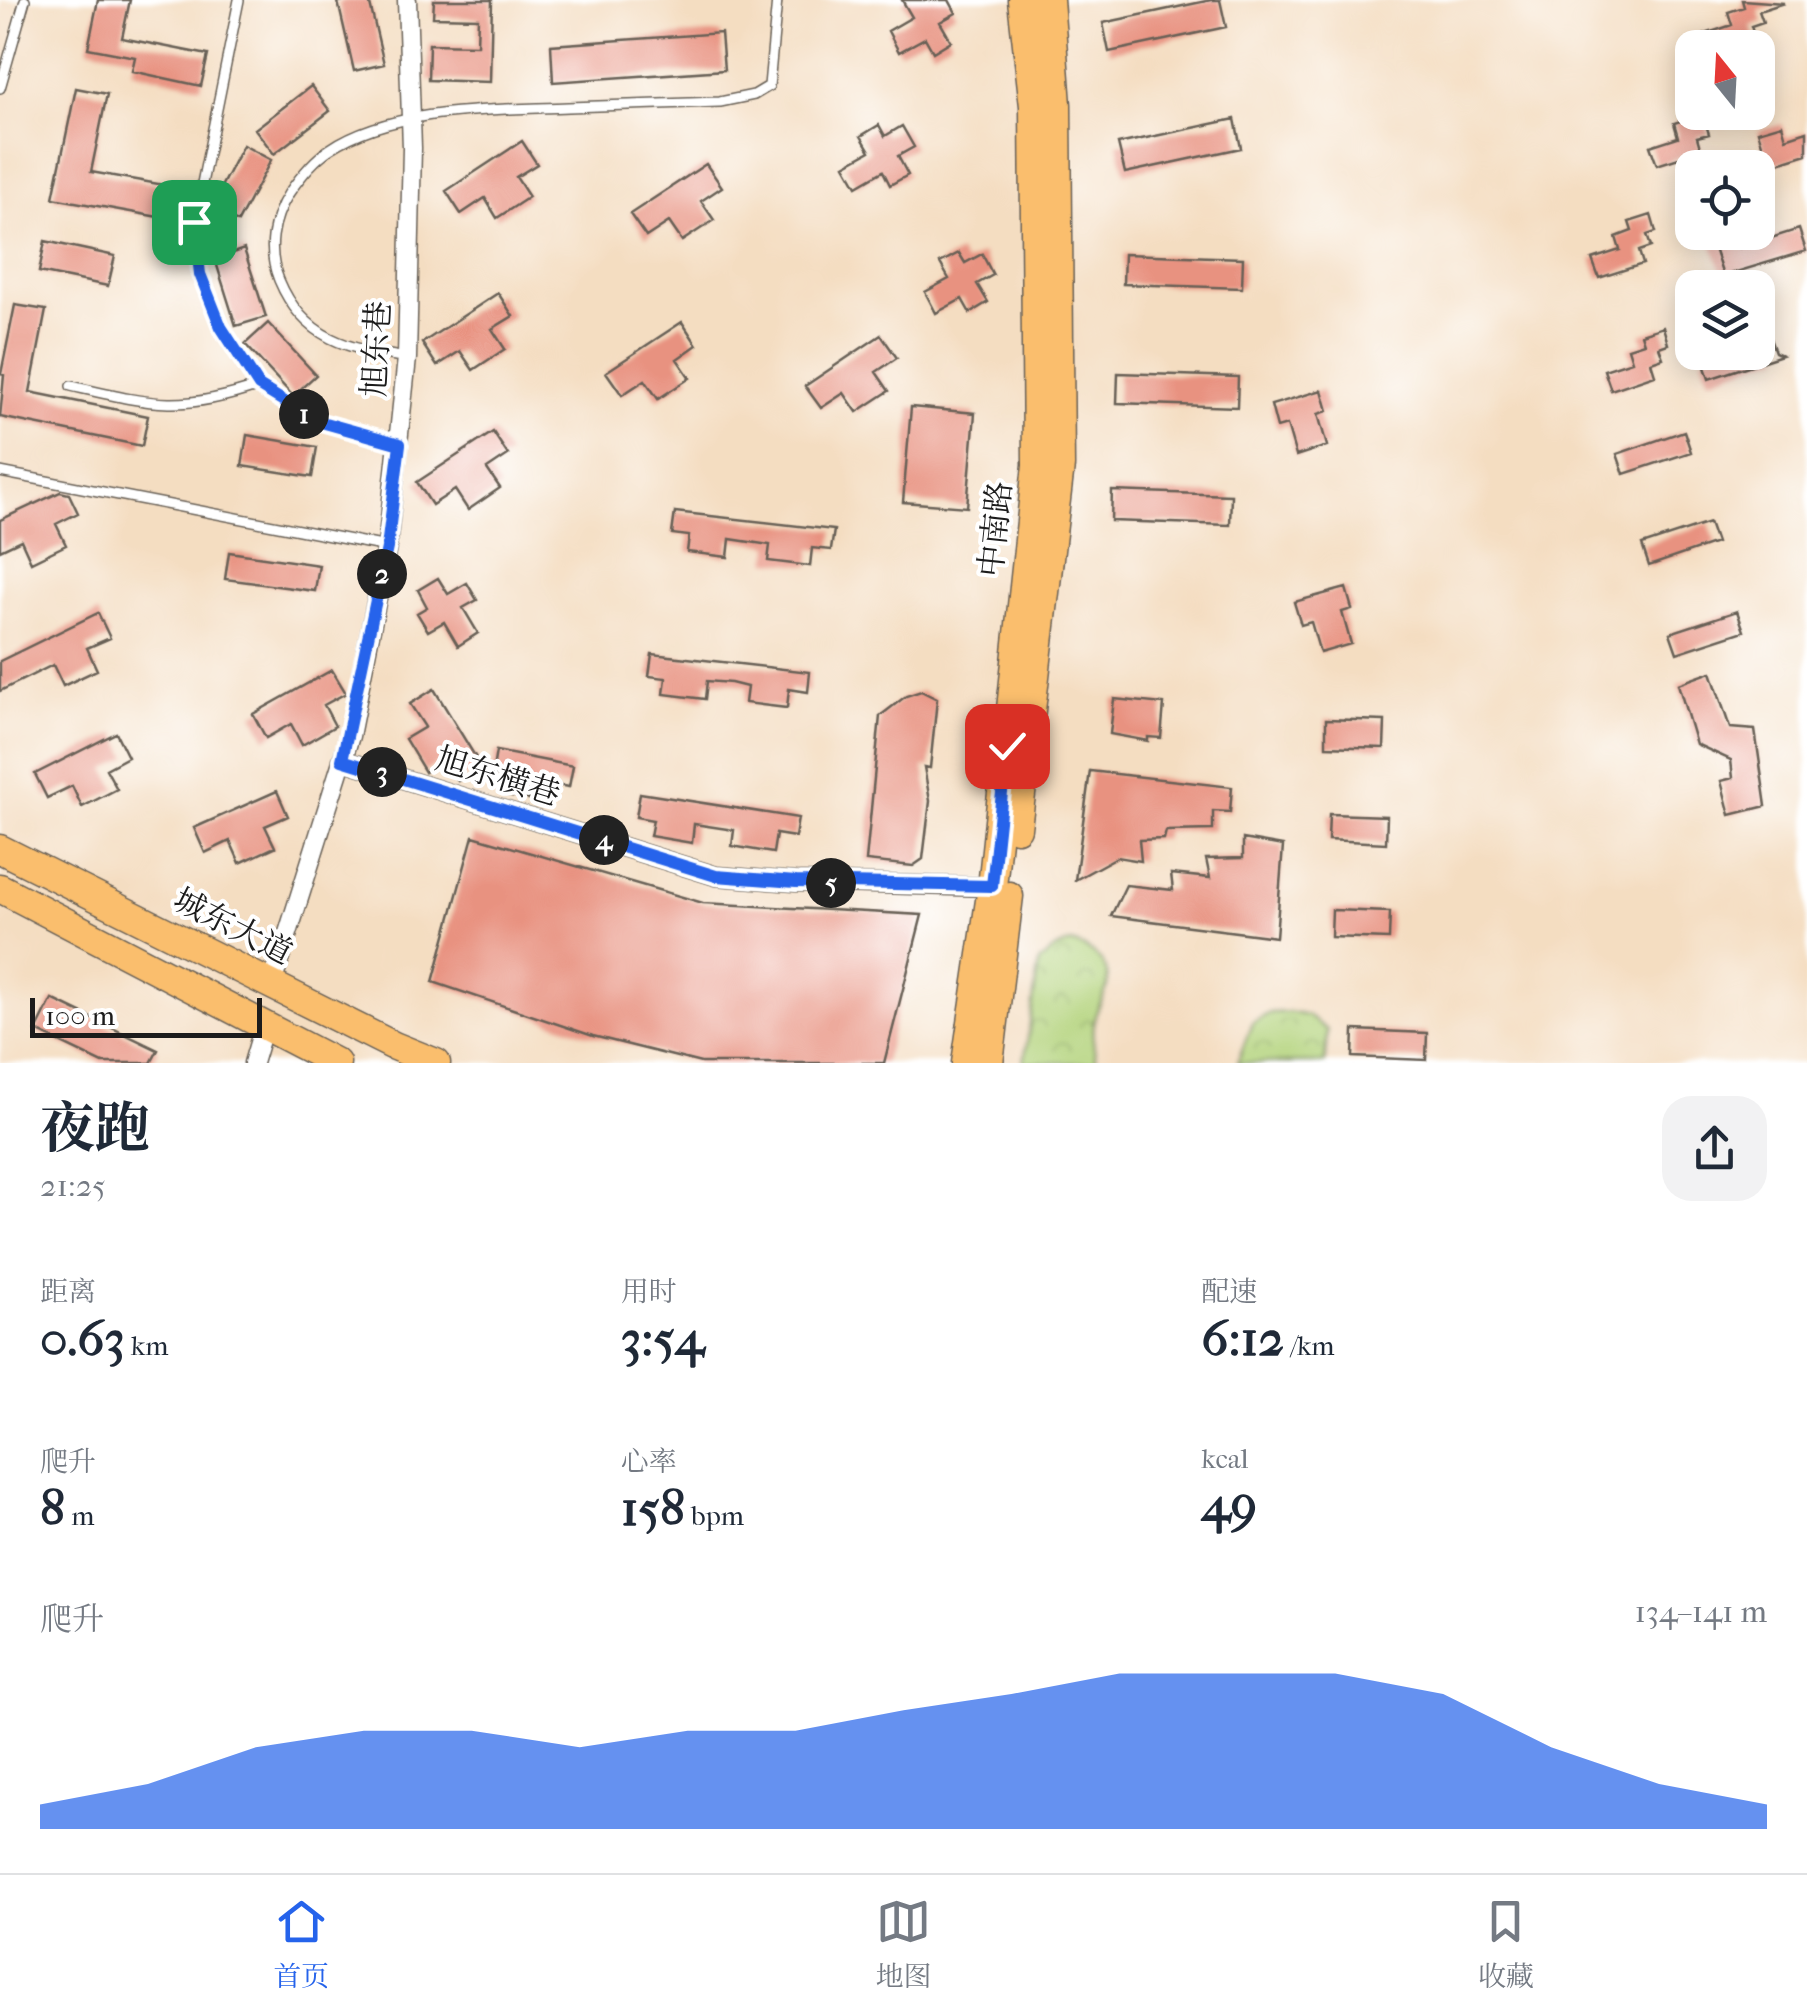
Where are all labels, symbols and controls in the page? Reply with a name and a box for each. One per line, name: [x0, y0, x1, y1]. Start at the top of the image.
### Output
north arrow: [1675, 30, 1775, 130]
map controls: [1675, 30, 1775, 370]
button: locate: [1675, 150, 1775, 250]
pin: [152, 180, 237, 265]
icon: arrive: [167, 195, 222, 250]
button: layers: [1675, 270, 1775, 370]
street label: 旭东巷: [356, 300, 397, 398]
pin: 1: [279, 389, 329, 439]
text: 1: [299, 397, 309, 430]
street label: 中南路: [972, 479, 1019, 579]
pin: 2: [357, 549, 407, 599]
text: 2: [375, 557, 389, 590]
pin: [965, 704, 1050, 789]
icon: check: [980, 719, 1035, 774]
street label: 旭东横巷: [431, 740, 564, 813]
pin: 3: [357, 747, 407, 797]
text: 3: [376, 755, 388, 788]
pin: 4: [579, 815, 629, 865]
text: 4: [596, 823, 612, 856]
pin: 5: [806, 858, 856, 908]
text: 5: [825, 866, 837, 899]
street label: 城东大道: [167, 881, 298, 972]
scale bar: [30, 993, 262, 1038]
text: 100 m: [45, 999, 115, 1032]
button: share: [1662, 1096, 1767, 1201]
text: 夜跑: [40, 1097, 150, 1161]
text: 21:25: [40, 1167, 106, 1204]
text: 距离: [40, 1275, 96, 1308]
text: 用时: [621, 1275, 677, 1308]
text: 配速: [1201, 1275, 1257, 1308]
text: 0.63: [40, 1309, 125, 1368]
text: 3:54: [621, 1309, 704, 1368]
text: 6:12: [1201, 1309, 1284, 1368]
text: km: [125, 1329, 169, 1362]
text: /km: [1284, 1329, 1335, 1362]
text: kcal: [1201, 1442, 1248, 1475]
text: 爬升: [40, 1445, 96, 1478]
text: 心率: [621, 1445, 677, 1478]
text: 49: [1201, 1475, 1257, 1534]
text: 8: [40, 1479, 65, 1538]
text: 158: [621, 1479, 685, 1538]
text: m: [65, 1499, 94, 1532]
text: bpm: [685, 1499, 744, 1532]
text: 134–141 m: [1634, 1593, 1767, 1630]
text: 爬升: [40, 1601, 104, 1638]
tab: 首页: [273, 1894, 329, 1994]
tab: 地图: [875, 1894, 932, 1994]
tab: 收藏: [1478, 1894, 1534, 1994]

